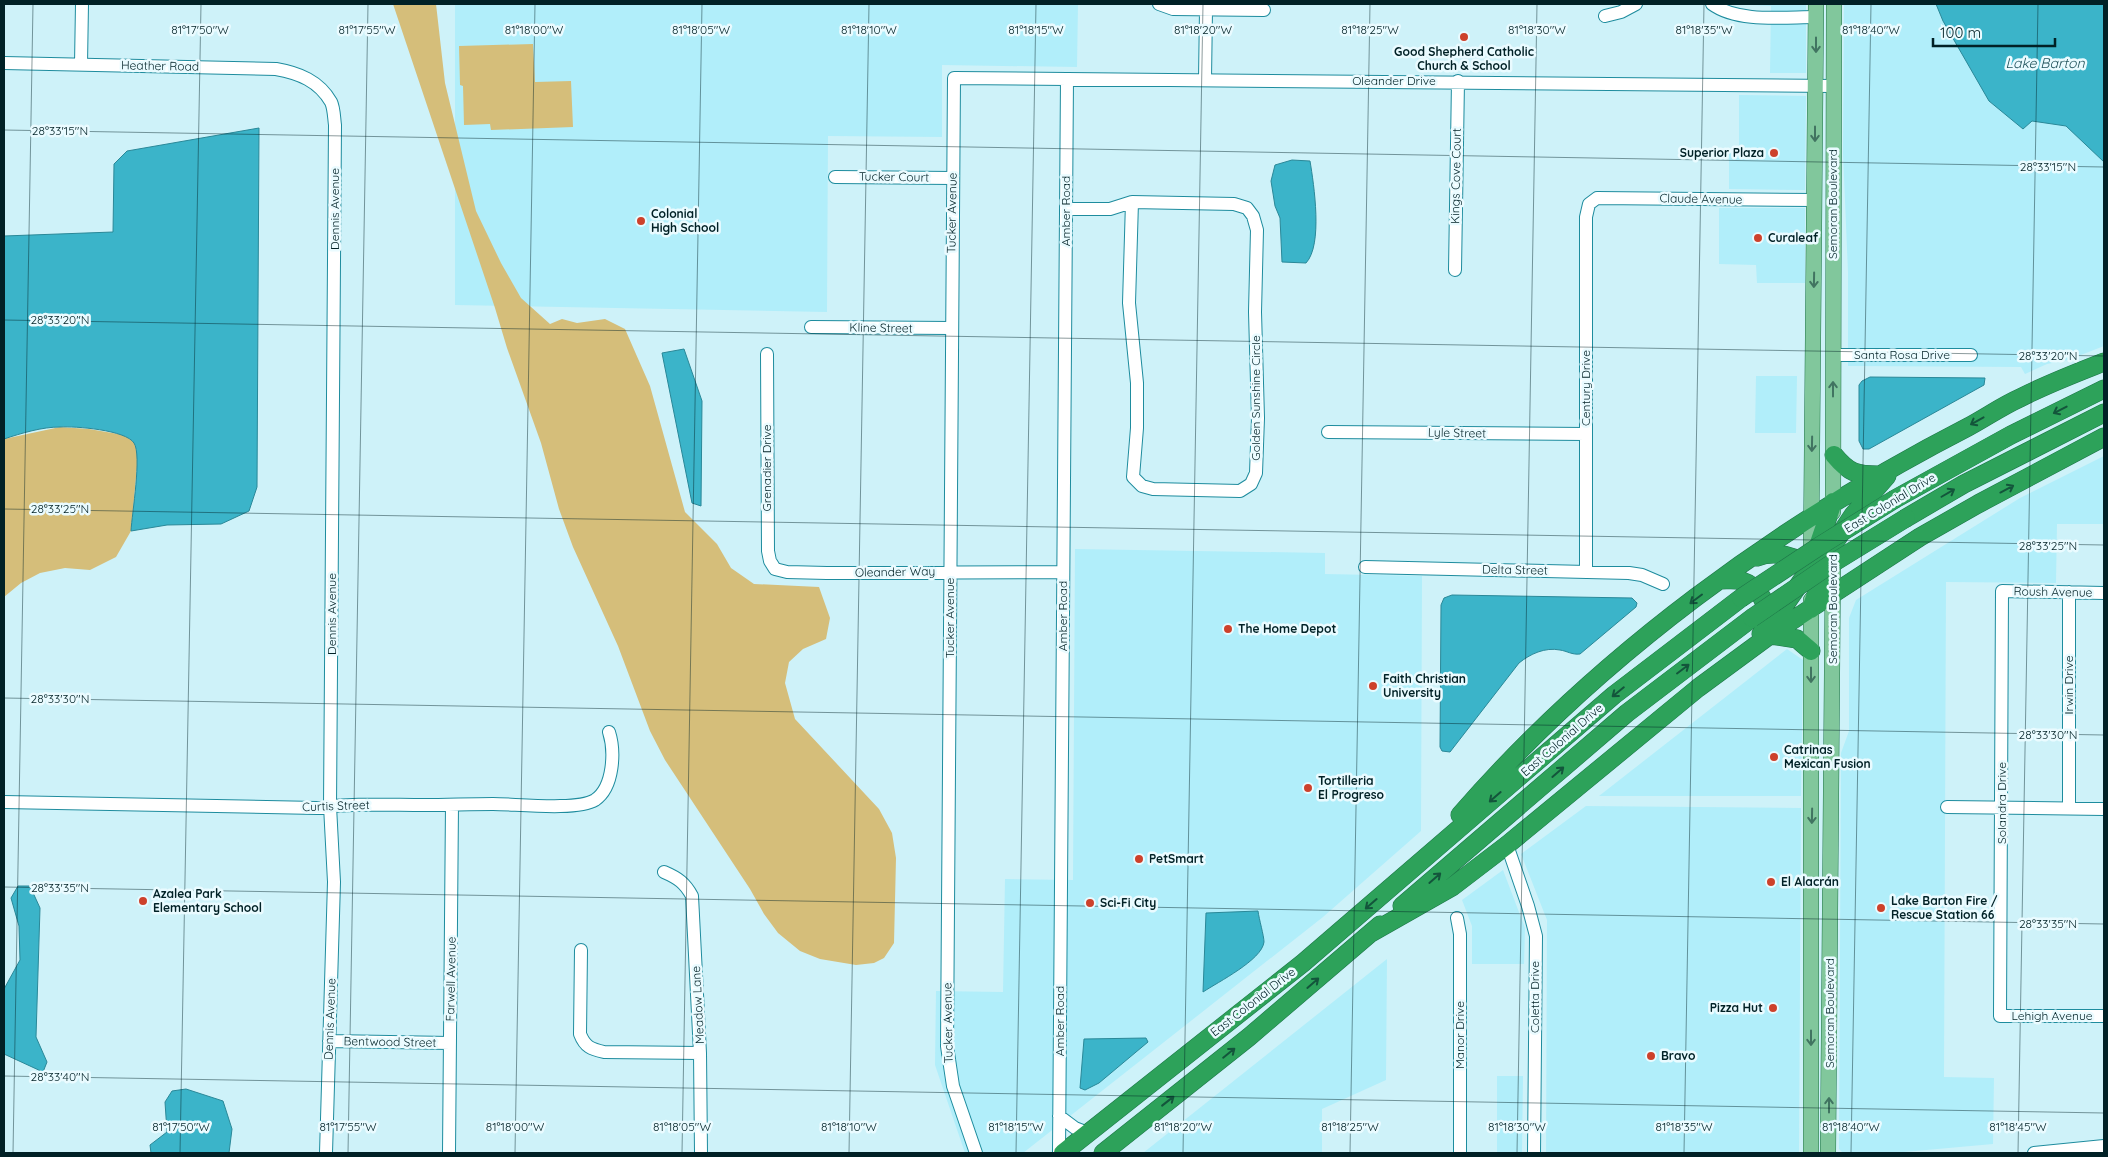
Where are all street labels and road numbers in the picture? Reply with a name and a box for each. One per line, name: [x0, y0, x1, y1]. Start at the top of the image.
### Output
street label: Heather Road: [121, 57, 199, 74]
street label: Oleander Drive: [1352, 73, 1436, 88]
street label: Kings Cove Court: [1447, 128, 1464, 224]
street label: Semoran Boulevard: [1825, 149, 1840, 259]
street label: Dennis Avenue: [327, 168, 342, 250]
street label: Tucker Court: [859, 168, 929, 185]
street label: Tucker Avenue: [943, 172, 960, 253]
street label: Amber Road: [1058, 176, 1073, 246]
street label: Claude Avenue: [1659, 190, 1743, 207]
street label: Kline Street: [849, 319, 913, 336]
street label: Golden Sunshine Circle: [1248, 335, 1263, 461]
street label: Santa Rosa Drive: [1854, 347, 1950, 362]
street label: Century Drive: [1578, 350, 1593, 426]
street label: Grenadier Drive: [759, 424, 774, 512]
street label: Lyle Street: [1428, 424, 1486, 441]
street label: East Colonial Drive: [1841, 469, 1938, 536]
street label: Semoran Boulevard: [1825, 554, 1840, 664]
street label: Delta Street: [1482, 561, 1548, 578]
street label: Oleander Way: [855, 563, 935, 580]
street label: Dennis Avenue: [324, 573, 339, 655]
street label: Tucker Avenue: [942, 577, 957, 658]
street label: Amber Road: [1055, 581, 1070, 651]
street label: Roush Avenue: [2013, 583, 2093, 600]
street label: Irwin Drive: [2061, 655, 2076, 714]
street label: East Colonial Drive: [1518, 700, 1606, 779]
street label: Solandra Drive: [1994, 762, 2009, 844]
street label: Curtis Street: [302, 797, 370, 814]
street label: Farwell Avenue: [442, 936, 459, 1021]
street label: Semoran Boulevard: [1822, 958, 1837, 1068]
street label: Coletta Drive: [1527, 961, 1542, 1033]
street label: East Colonial Drive: [1207, 964, 1298, 1039]
street label: Meadow Lane: [688, 965, 707, 1044]
street label: Dennis Avenue: [321, 978, 338, 1060]
street label: Tucker Avenue: [939, 982, 956, 1064]
street label: Amber Road: [1052, 986, 1067, 1056]
street label: Manor Drive: [1452, 1001, 1467, 1069]
street label: Lehigh Avenue: [2011, 1008, 2093, 1023]
street label: Bentwood Street: [343, 1033, 437, 1050]

